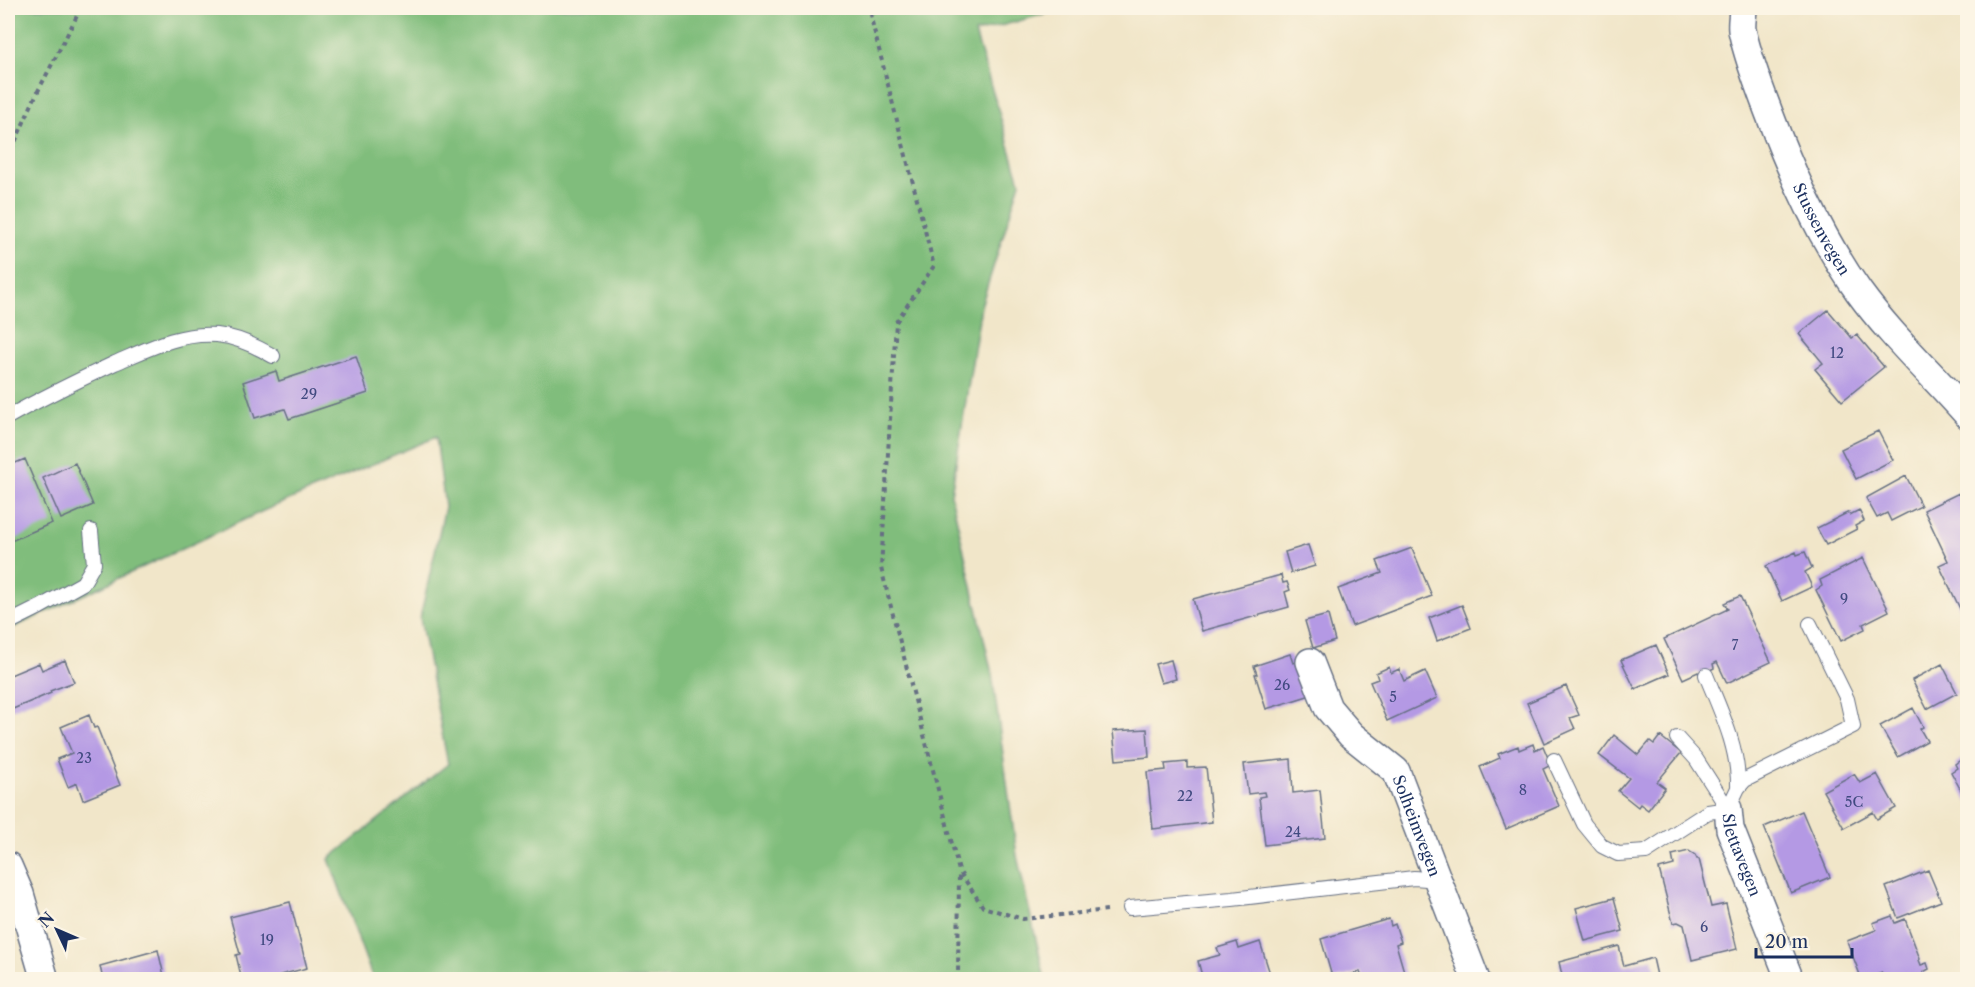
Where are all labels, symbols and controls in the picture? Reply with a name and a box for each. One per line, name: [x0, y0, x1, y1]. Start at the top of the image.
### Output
street label: Stussenvegen: [1789, 180, 1855, 279]
house number: 12: [1830, 344, 1844, 362]
house number: 29: [301, 385, 317, 403]
house number: 9: [1840, 590, 1848, 608]
house number: 7: [1732, 636, 1739, 654]
house number: 26: [1274, 676, 1290, 694]
house number: 5: [1389, 688, 1397, 706]
house number: 23: [76, 749, 92, 767]
street label: Solheimvegen: [1388, 772, 1445, 879]
house number: 8: [1519, 781, 1527, 799]
house number: 22: [1177, 787, 1193, 805]
house number: 5C: [1845, 793, 1863, 811]
street label: Slettavegen: [1718, 812, 1766, 899]
house number: 24: [1285, 823, 1301, 841]
north arrow: [27, 900, 87, 960]
text: N: [34, 908, 58, 932]
house number: 6: [1700, 918, 1708, 936]
scale bar: [1756, 921, 1852, 959]
house number: 19: [260, 931, 274, 949]
text: 20 m: [1765, 931, 1809, 953]

